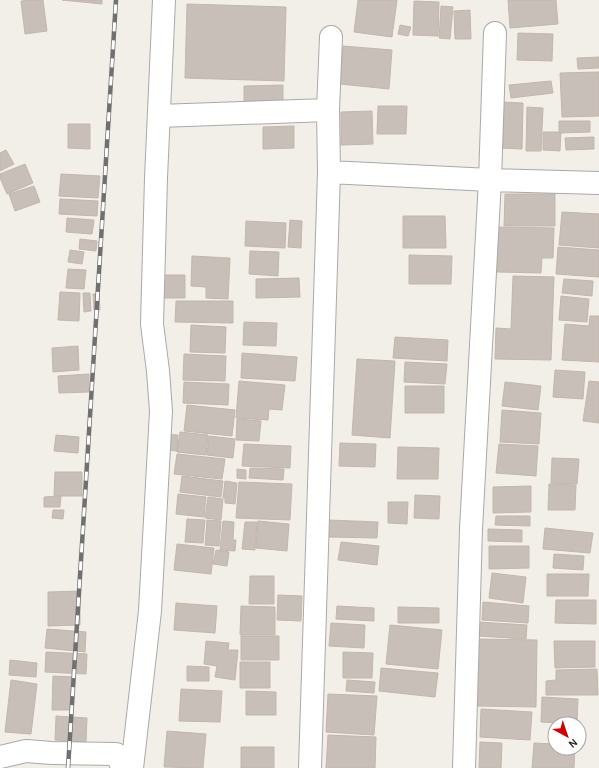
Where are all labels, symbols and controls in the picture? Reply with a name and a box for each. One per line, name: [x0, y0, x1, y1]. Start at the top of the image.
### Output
north arrow: [547, 716, 587, 756]
text: N: [566, 736, 580, 751]

